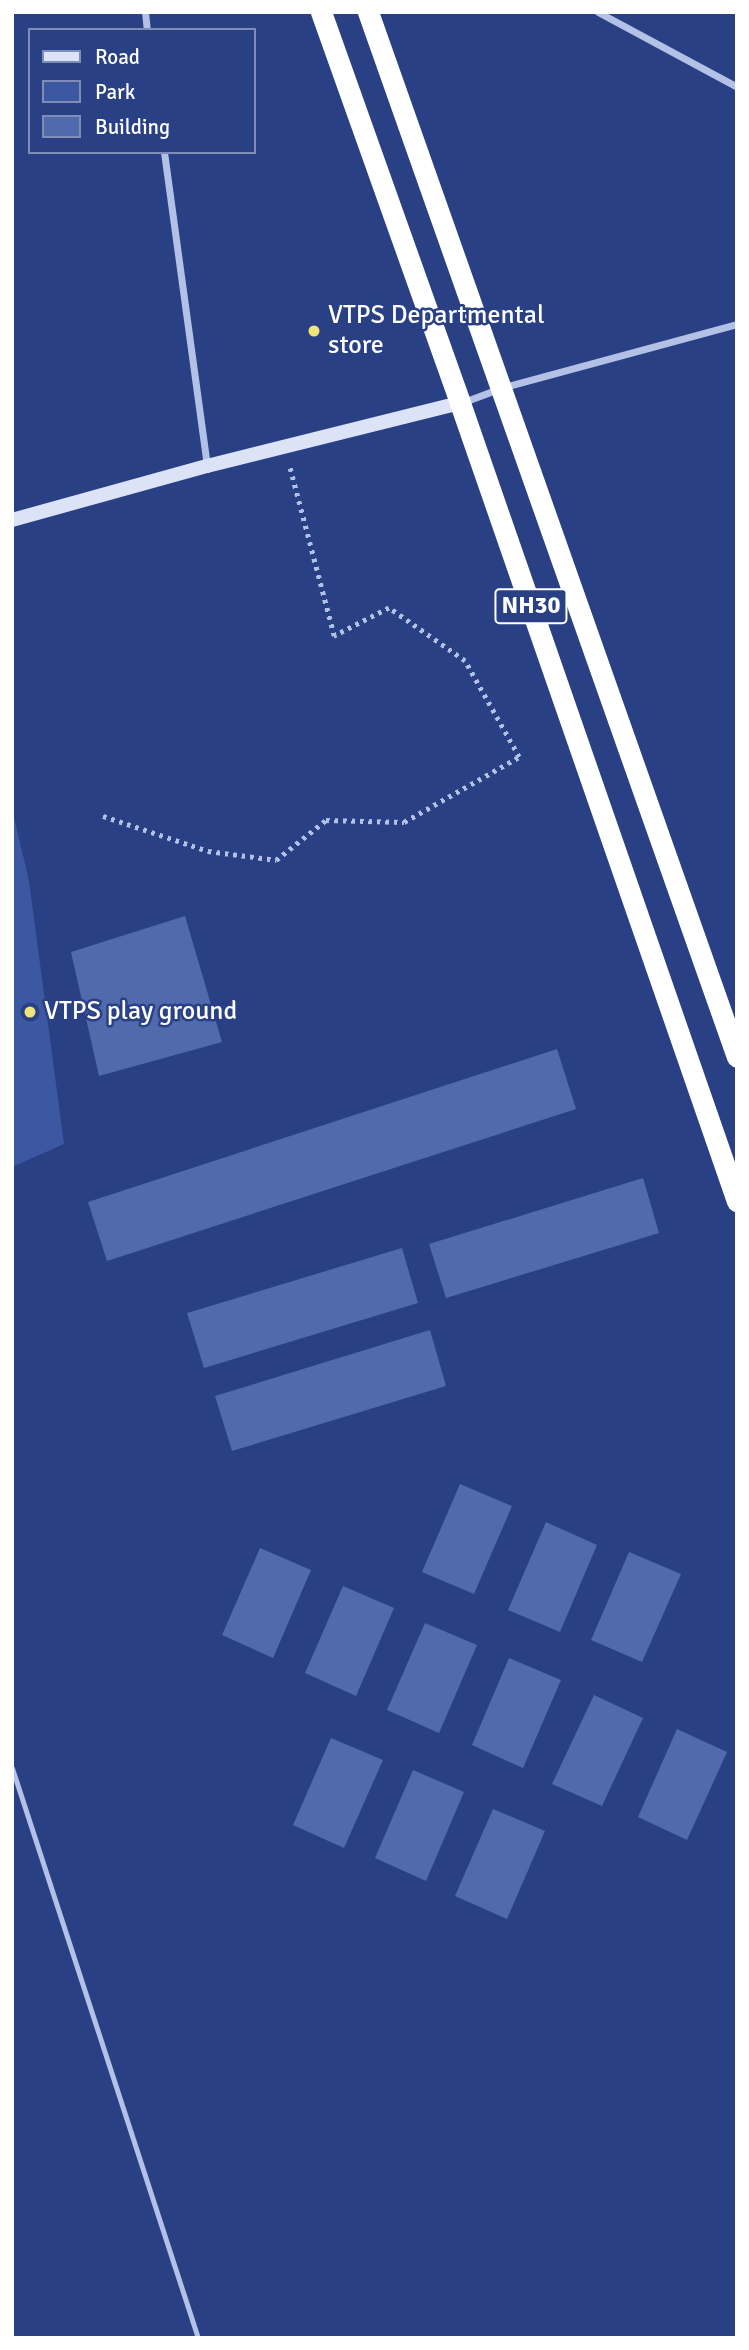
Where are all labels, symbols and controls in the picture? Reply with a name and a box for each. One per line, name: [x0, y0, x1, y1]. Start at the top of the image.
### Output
legend: [28, 28, 256, 154]
text: Road: [95, 44, 140, 70]
text: Park: [95, 79, 135, 105]
text: Building: [95, 114, 170, 140]
place label: VTPS Departmental store: [328, 300, 545, 362]
marker: VTPS Departmental store: [306, 323, 322, 339]
road number: NH30: [494, 586, 568, 626]
place label: VTPS play ground: [44, 996, 237, 1028]
marker: VTPS play ground: [22, 1004, 38, 1020]

